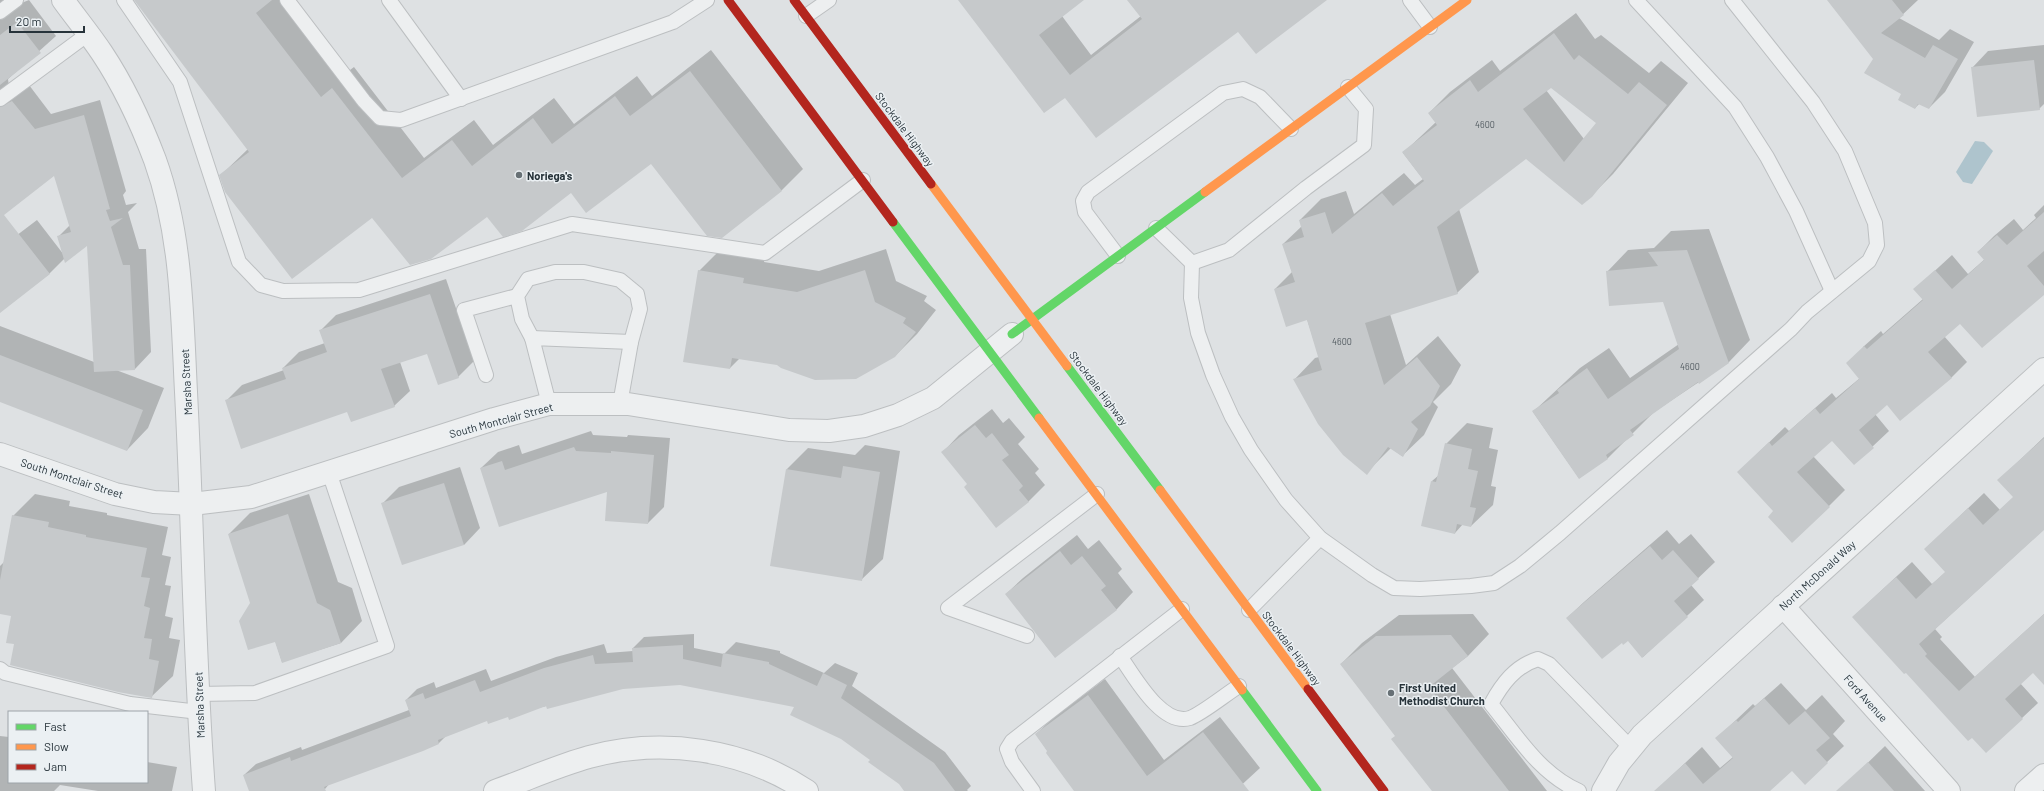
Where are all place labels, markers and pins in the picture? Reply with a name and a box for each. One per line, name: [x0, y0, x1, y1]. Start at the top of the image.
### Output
place label: Noriega's: [527, 169, 573, 182]
marker: Noriega's: [514, 170, 524, 180]
place label: First United Methodist Church: [1399, 681, 1485, 707]
marker: First United Methodist Church: [1386, 688, 1396, 698]

